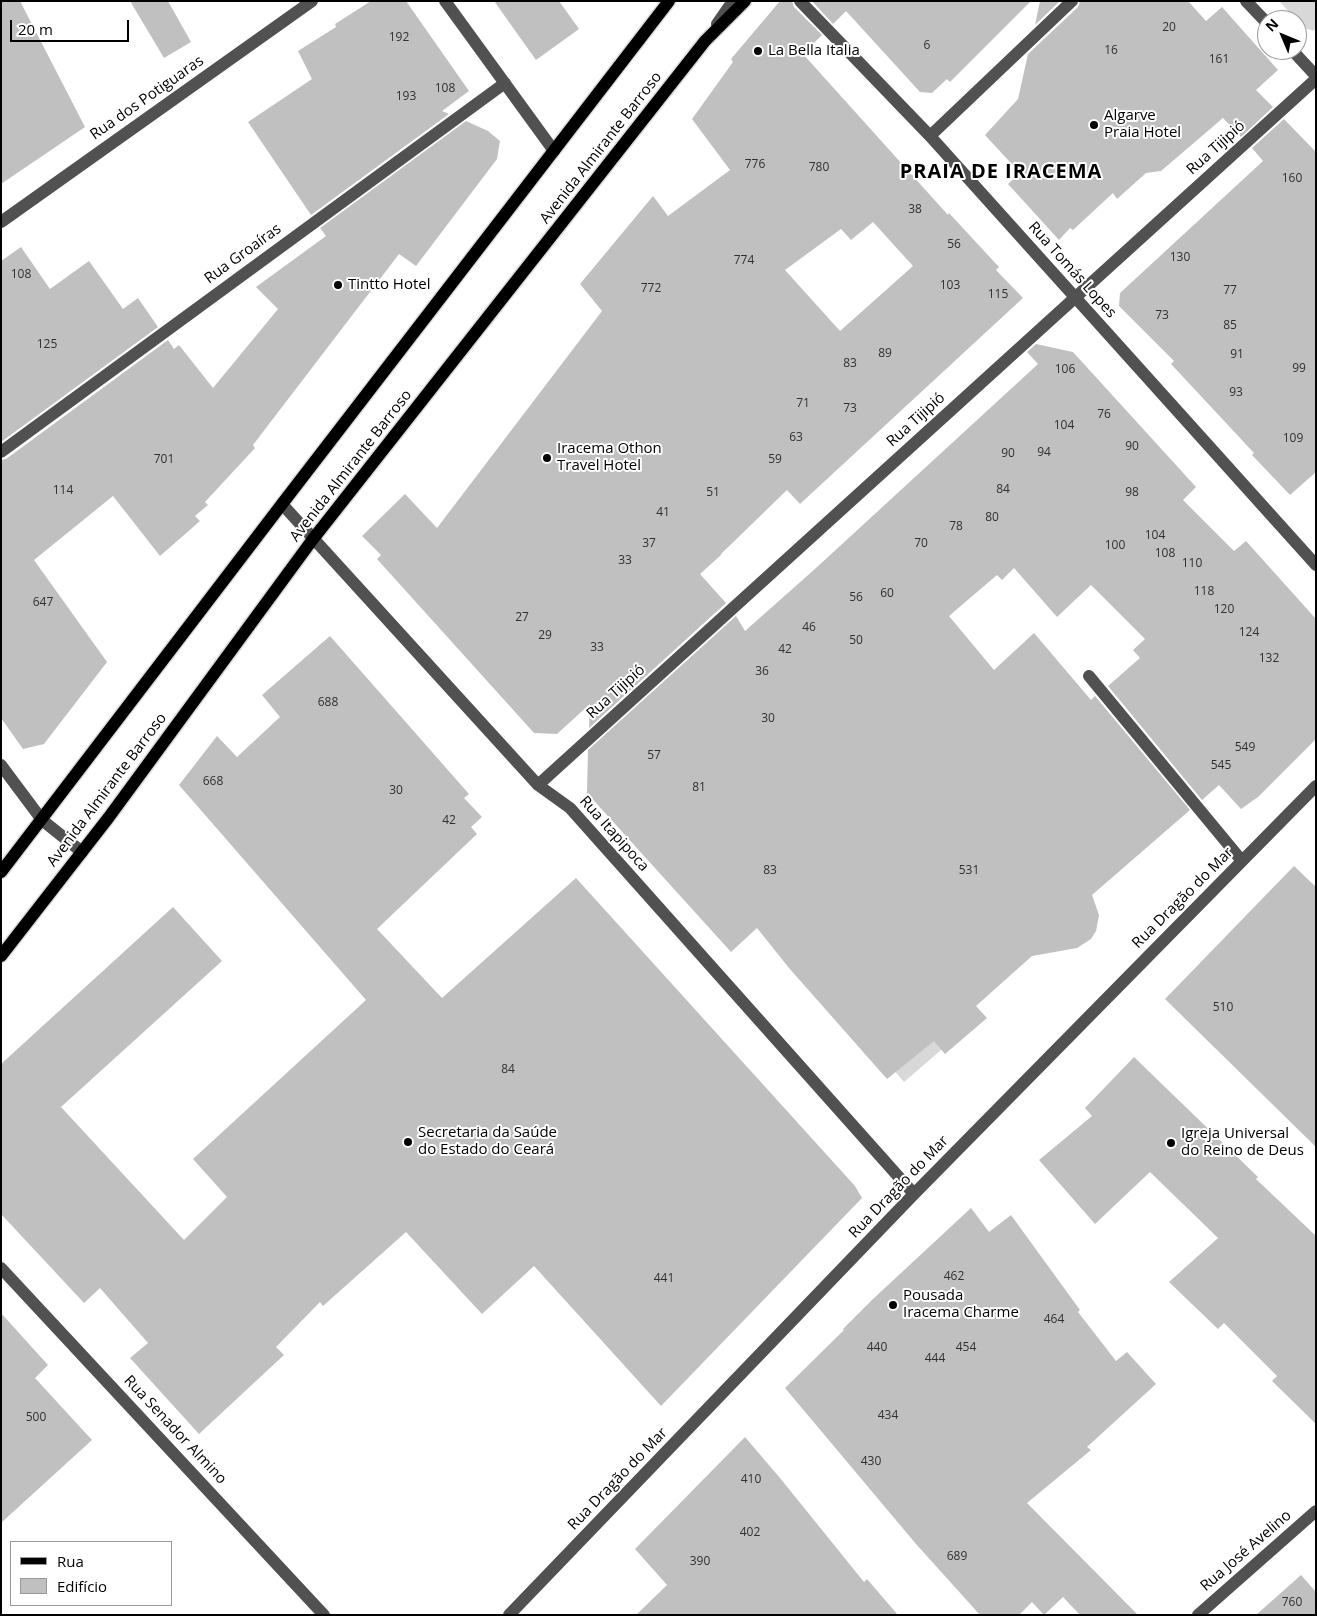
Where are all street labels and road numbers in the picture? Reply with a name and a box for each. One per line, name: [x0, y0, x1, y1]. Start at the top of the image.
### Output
street label: Rua dos Potiguaras: [87, 52, 207, 144]
street label: Avenida Almirante Barroso: [536, 69, 666, 227]
street label: Rua Tijipió: [1183, 117, 1249, 179]
street label: Rua Tomás Lopes: [1024, 218, 1120, 322]
street label: Rua Groaíras: [201, 220, 285, 288]
street label: Avenida Almirante Barroso: [286, 387, 416, 545]
street label: Rua Tijipió: [883, 389, 949, 451]
street label: Rua Tijipió: [583, 661, 649, 723]
street label: Avenida Almirante Barroso: [43, 710, 171, 870]
street label: Rua Itapipoca: [575, 793, 653, 875]
street label: Rua Dragão do Mar: [1129, 844, 1237, 952]
street label: Rua Dragão do Mar: [845, 1132, 953, 1242]
street label: Rua Senador Almino: [120, 1372, 230, 1488]
street label: Rua Dragão do Mar: [564, 1424, 672, 1534]
street label: Rua José Avelino: [1197, 1507, 1295, 1595]

